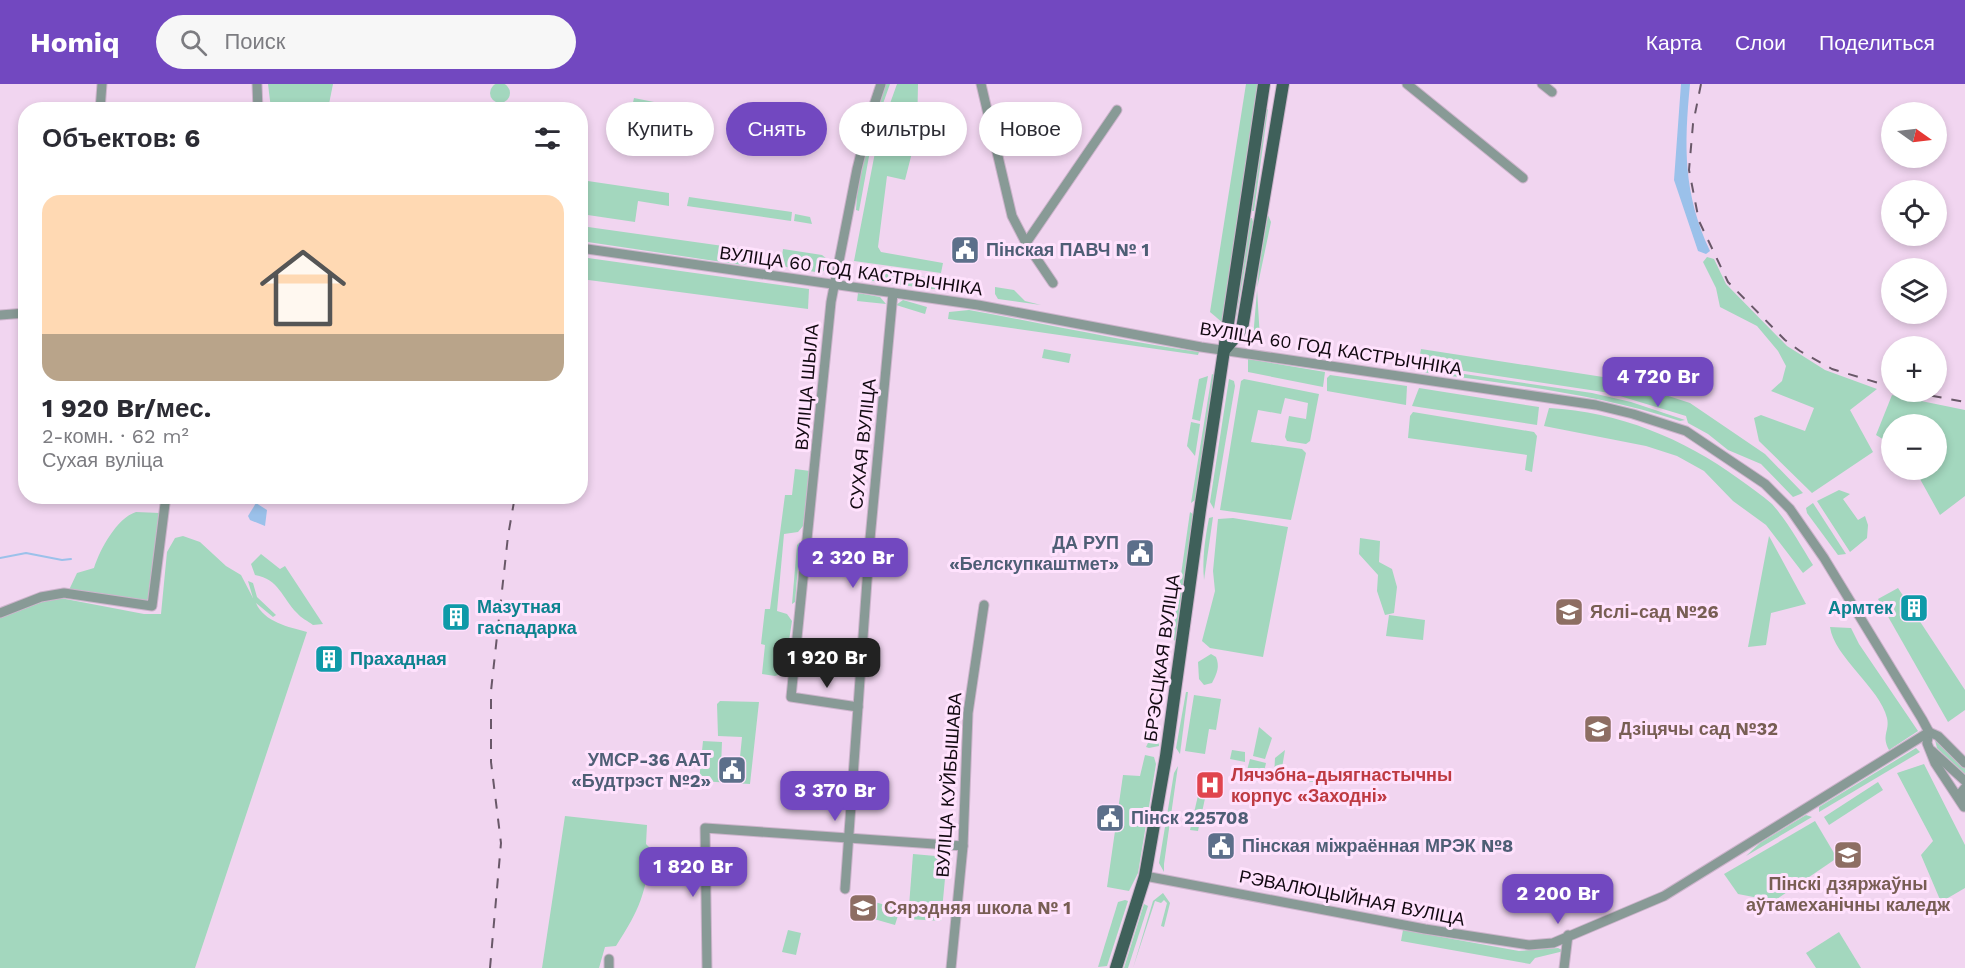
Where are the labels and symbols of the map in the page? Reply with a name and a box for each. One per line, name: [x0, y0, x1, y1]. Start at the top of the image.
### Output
north arrow: [1881, 102, 1947, 168]
public building icon: Пінская ПАВЧ № 1: [949, 234, 981, 266]
place label: Пінская ПАВЧ № 1: [986, 239, 1149, 260]
street label: ВУЛІЦА 60 ГОД КАСТРЫЧНІКА: [718, 242, 984, 299]
street label: ВУЛІЦА 60 ГОД КАСТРЫЧНІКА: [1198, 317, 1464, 380]
street label: ВУЛІЦА ШЫЛА: [791, 323, 822, 451]
pin: 4 720 Br: [1596, 357, 1720, 408]
street label: СУХАЯ ВУЛІЦА: [845, 378, 880, 510]
place label: ДА РУП «Белскупкаштмет»: [949, 532, 1119, 574]
public building icon: ДА РУП «Белскупкаштмет»: [1124, 537, 1156, 569]
pin: 2 320 Br: [791, 538, 915, 589]
street label: БРЭСЦКАЯ ВУЛІЦА: [1139, 573, 1184, 743]
building icon: Армтек: [1898, 592, 1930, 624]
place label: Мазутная гаспадарка: [477, 596, 578, 638]
school or university icon: Яслі-сад №26: [1553, 596, 1585, 628]
place label: Армтек: [1828, 597, 1894, 618]
building icon: Мазутная гаспадарка: [440, 601, 472, 633]
place label: Яслі-сад №26: [1590, 601, 1718, 622]
pin: 1 920 Br: [765, 638, 889, 689]
building icon: Прахадная: [313, 643, 345, 675]
place label: Прахадная: [350, 648, 447, 669]
street label: ВУЛІЦА КУЙБЫШАВА: [932, 692, 965, 878]
school or university icon: Дзіцячы сад №32: [1582, 713, 1614, 745]
place label: Дзіцячы сад №32: [1619, 718, 1778, 739]
place label: УМСР-36 ААТ «Будтрэст №2»: [571, 749, 711, 791]
public building icon: УМСР-36 ААТ «Будтрэст №2»: [716, 754, 748, 786]
place label: Лячэбна-дыягнастычны корпус «Заходні»: [1231, 764, 1452, 806]
hospital icon: Лячэбна-дыягнастычны корпус «Заходні»: [1194, 769, 1226, 801]
pin: 3 370 Br: [773, 771, 897, 822]
public building icon: Пінск 225708: [1094, 802, 1126, 834]
place label: Пінск 225708: [1131, 807, 1249, 828]
public building icon: Пінская міжраённая МРЭК №8: [1205, 830, 1237, 862]
place label: Пінская міжраённая МРЭК №8: [1242, 835, 1513, 856]
school or university icon: Пінскі дзяржаўны аўтамеханічны каледж: [1832, 839, 1864, 871]
pin: 1 820 Br: [631, 847, 755, 898]
street label: РЭВАЛЮЦЫЙНАЯ ВУЛІЦА: [1237, 865, 1467, 930]
place label: Пінскі дзяржаўны аўтамеханічны каледж: [1746, 873, 1950, 915]
pin: 2 200 Br: [1496, 874, 1620, 925]
school or university icon: Сярэдняя школа № 1: [847, 892, 879, 924]
place label: Сярэдняя школа № 1: [884, 897, 1071, 918]

